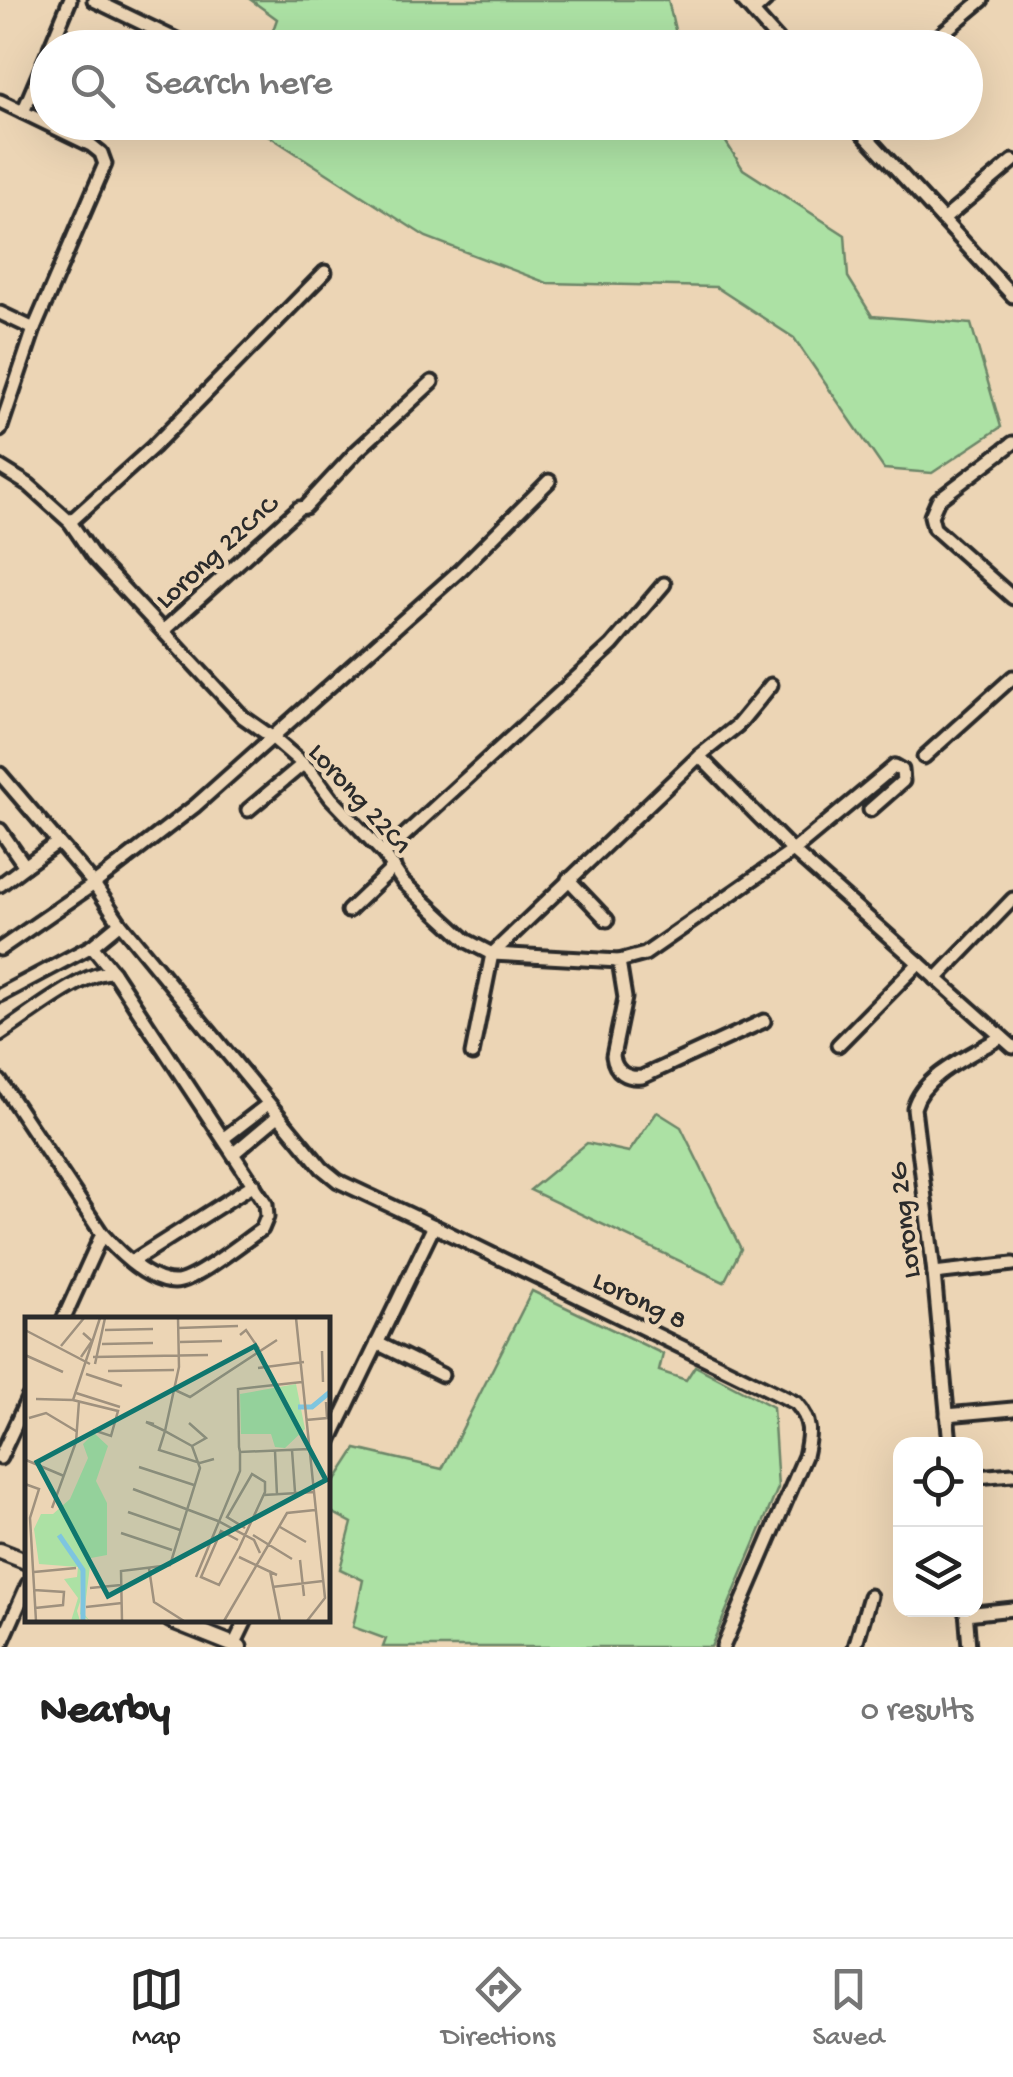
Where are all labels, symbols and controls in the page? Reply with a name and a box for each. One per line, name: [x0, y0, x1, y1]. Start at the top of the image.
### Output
search box: [30, 30, 983, 140]
icon: search: [65, 58, 120, 113]
text: Search here: [145, 63, 332, 107]
street label: Lorong 22C1C: [150, 488, 288, 617]
street label: Lorong 22C1: [300, 737, 417, 863]
street label: Lorong 2G: [883, 1159, 930, 1280]
street label: Lorong 8: [587, 1265, 691, 1339]
inset map: [25, 1317, 330, 1622]
map controls: [893, 1437, 983, 1617]
button: locate: [893, 1437, 983, 1527]
button: layers: [893, 1527, 983, 1617]
text: Nearby: [40, 1688, 170, 1737]
text: 0 results: [861, 1693, 973, 1731]
tab: Map: [129, 1962, 184, 2055]
tab: Directions: [441, 1962, 555, 2055]
tab: Saved: [812, 1962, 884, 2055]

